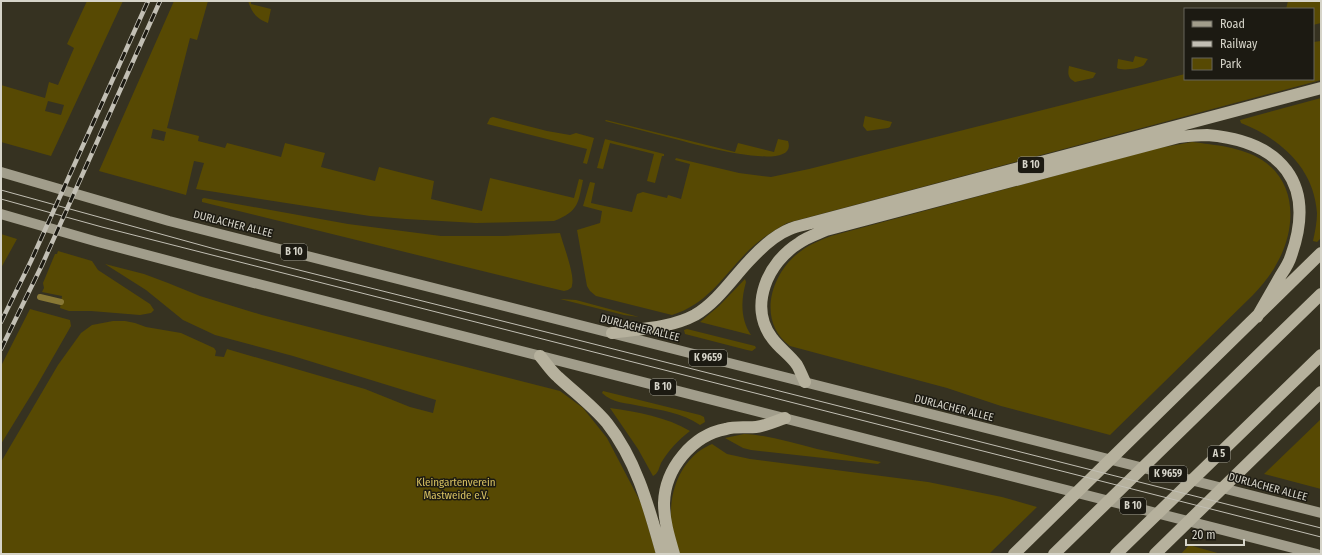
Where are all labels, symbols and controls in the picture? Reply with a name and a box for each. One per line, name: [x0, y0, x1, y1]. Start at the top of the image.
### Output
legend: [1184, 8, 1314, 80]
text: Road: [1220, 17, 1245, 31]
text: Railway: [1220, 37, 1258, 51]
text: Park: [1220, 57, 1242, 71]
road number: B 10: [1018, 157, 1044, 173]
street label: DURLACHER ALLEE: [192, 208, 274, 240]
road number: B 10: [281, 244, 307, 260]
street label: DURLACHER ALLEE: [599, 312, 681, 344]
road number: K 9659: [689, 350, 727, 366]
road number: B 10: [650, 379, 676, 395]
street label: DURLACHER ALLEE: [913, 392, 995, 424]
road number: A 5: [1208, 446, 1230, 462]
road number: K 9659: [1149, 466, 1187, 482]
street label: DURLACHER ALLEE: [1227, 470, 1309, 504]
park label: Kleingartenverein Mastweide e.V.: [416, 476, 496, 502]
road number: B 10: [1120, 498, 1146, 514]
scale bar: [1186, 521, 1244, 547]
text: 20 m: [1192, 528, 1216, 542]

